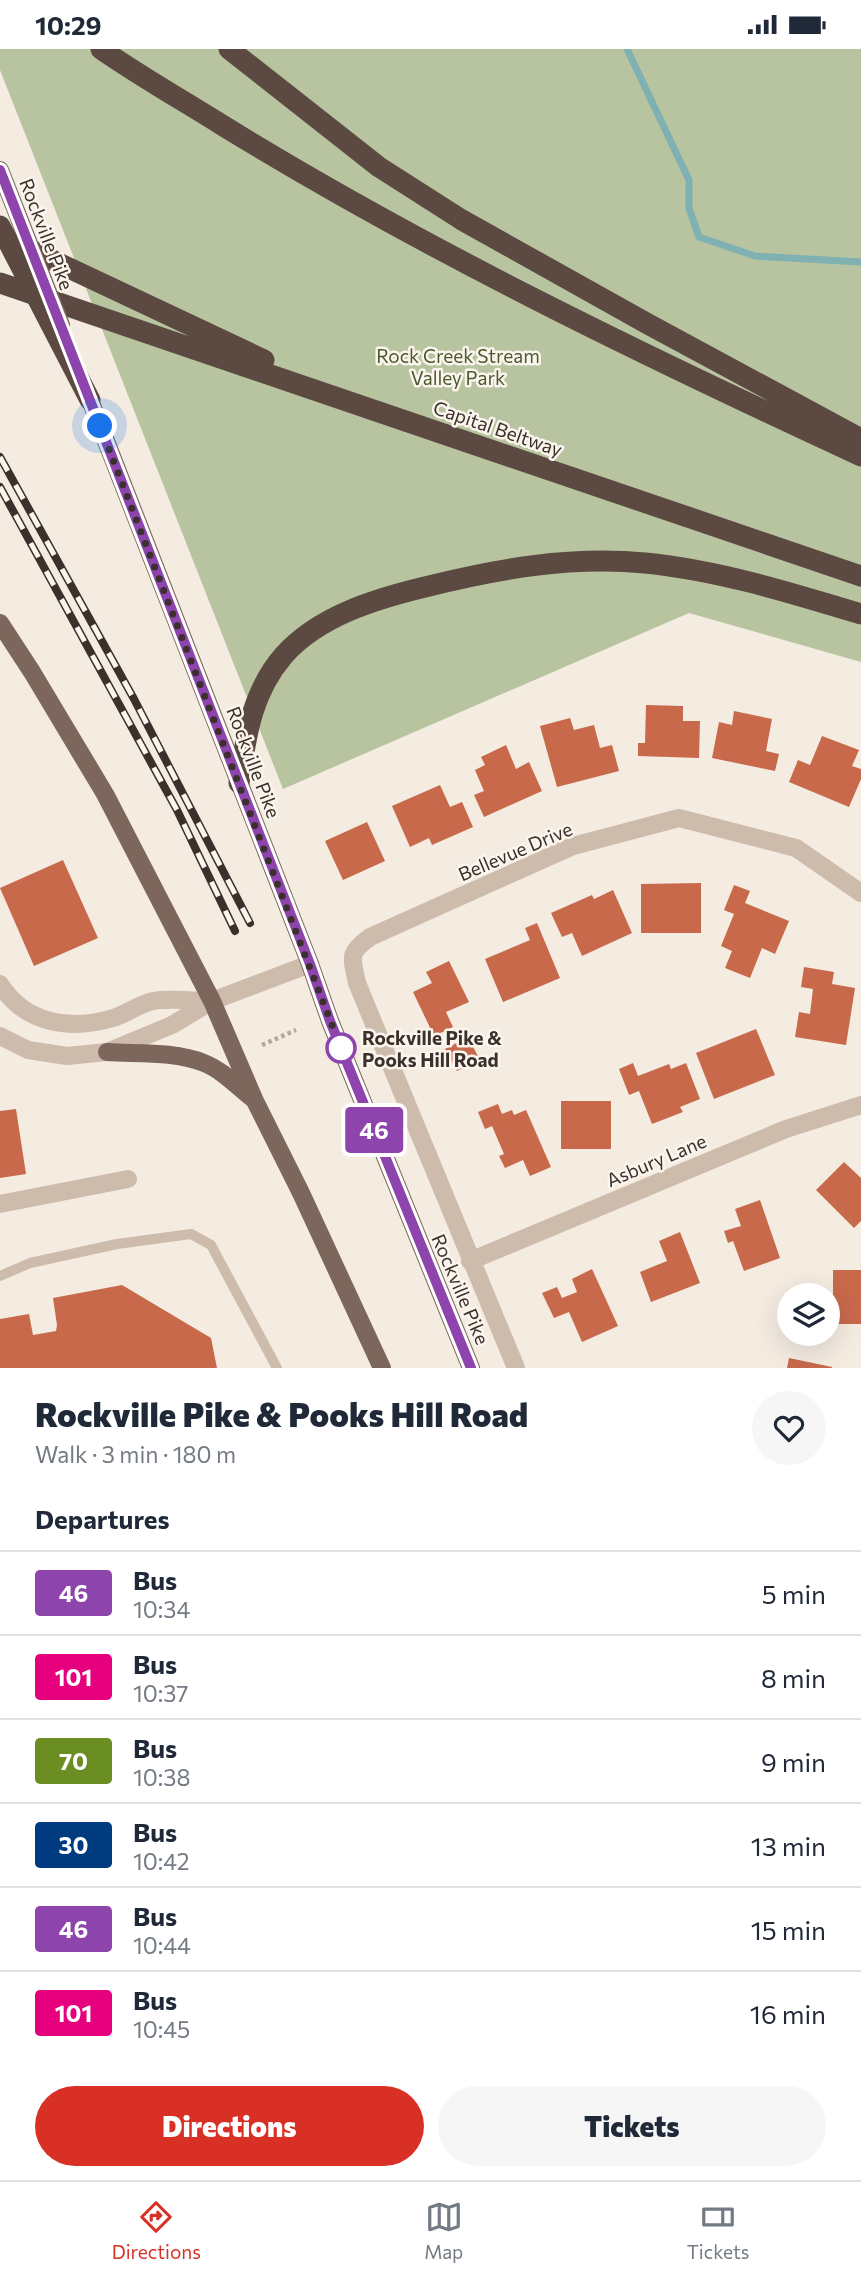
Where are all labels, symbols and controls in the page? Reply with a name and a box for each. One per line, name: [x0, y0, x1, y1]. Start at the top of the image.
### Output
text: 10:29: [35, 9, 102, 40]
street label: Rockville Pike: [15, 175, 79, 293]
park label: Rock Creek Stream Valley Park: [376, 344, 540, 389]
street label: Capital Beltway: [431, 395, 566, 461]
your location: [82, 408, 117, 443]
street label: Rockville Pike: [222, 703, 286, 821]
street label: Bellevue Drive: [455, 817, 575, 885]
place label: Rockville Pike & Pooks Hill Road: [362, 1026, 502, 1071]
marker: Rockville Pike & Pooks Hill Road: [326, 1033, 356, 1063]
line badge: 46: [342, 1107, 406, 1153]
text: 46: [359, 1115, 389, 1144]
street label: Asbury Lane: [603, 1129, 709, 1191]
street label: Rockville Pike: [427, 1230, 495, 1348]
map controls: [777, 1283, 840, 1346]
button: layers: [777, 1283, 840, 1346]
button: heart: [752, 1391, 826, 1465]
text: Rockville Pike & Pooks Hill Road: [35, 1393, 528, 1434]
text: Walk · 3 min · 180 m: [35, 1440, 236, 1468]
text: Departures: [35, 1503, 170, 1534]
text: Bus: [133, 1564, 177, 1595]
text: 46: [59, 1578, 88, 1607]
text: 5 min: [762, 1578, 826, 1609]
text: 10:34: [133, 1595, 190, 1623]
text: Bus: [133, 1648, 177, 1679]
text: 101: [55, 1662, 92, 1691]
text: 8 min: [761, 1662, 826, 1693]
text: 10:37: [133, 1679, 188, 1707]
text: Bus: [133, 1732, 177, 1763]
text: 70: [59, 1746, 88, 1775]
text: 9 min: [761, 1746, 826, 1777]
text: 10:38: [133, 1763, 190, 1791]
text: Bus: [133, 1816, 177, 1847]
text: 30: [59, 1830, 88, 1859]
text: 13 min: [751, 1830, 826, 1861]
text: 10:42: [133, 1847, 190, 1875]
text: Bus: [133, 1900, 177, 1931]
text: 46: [59, 1914, 88, 1943]
text: 15 min: [751, 1914, 826, 1945]
text: 10:44: [133, 1931, 191, 1959]
text: Bus: [133, 1984, 177, 2015]
text: 101: [55, 1998, 92, 2027]
text: 16 min: [750, 1998, 826, 2029]
text: 10:45: [133, 2015, 190, 2043]
button: Directions: [35, 2086, 424, 2166]
button: Tickets: [438, 2086, 826, 2166]
tab: Directions: [112, 2198, 201, 2263]
tab: Map: [424, 2198, 463, 2263]
tab: Tickets: [687, 2198, 749, 2263]

